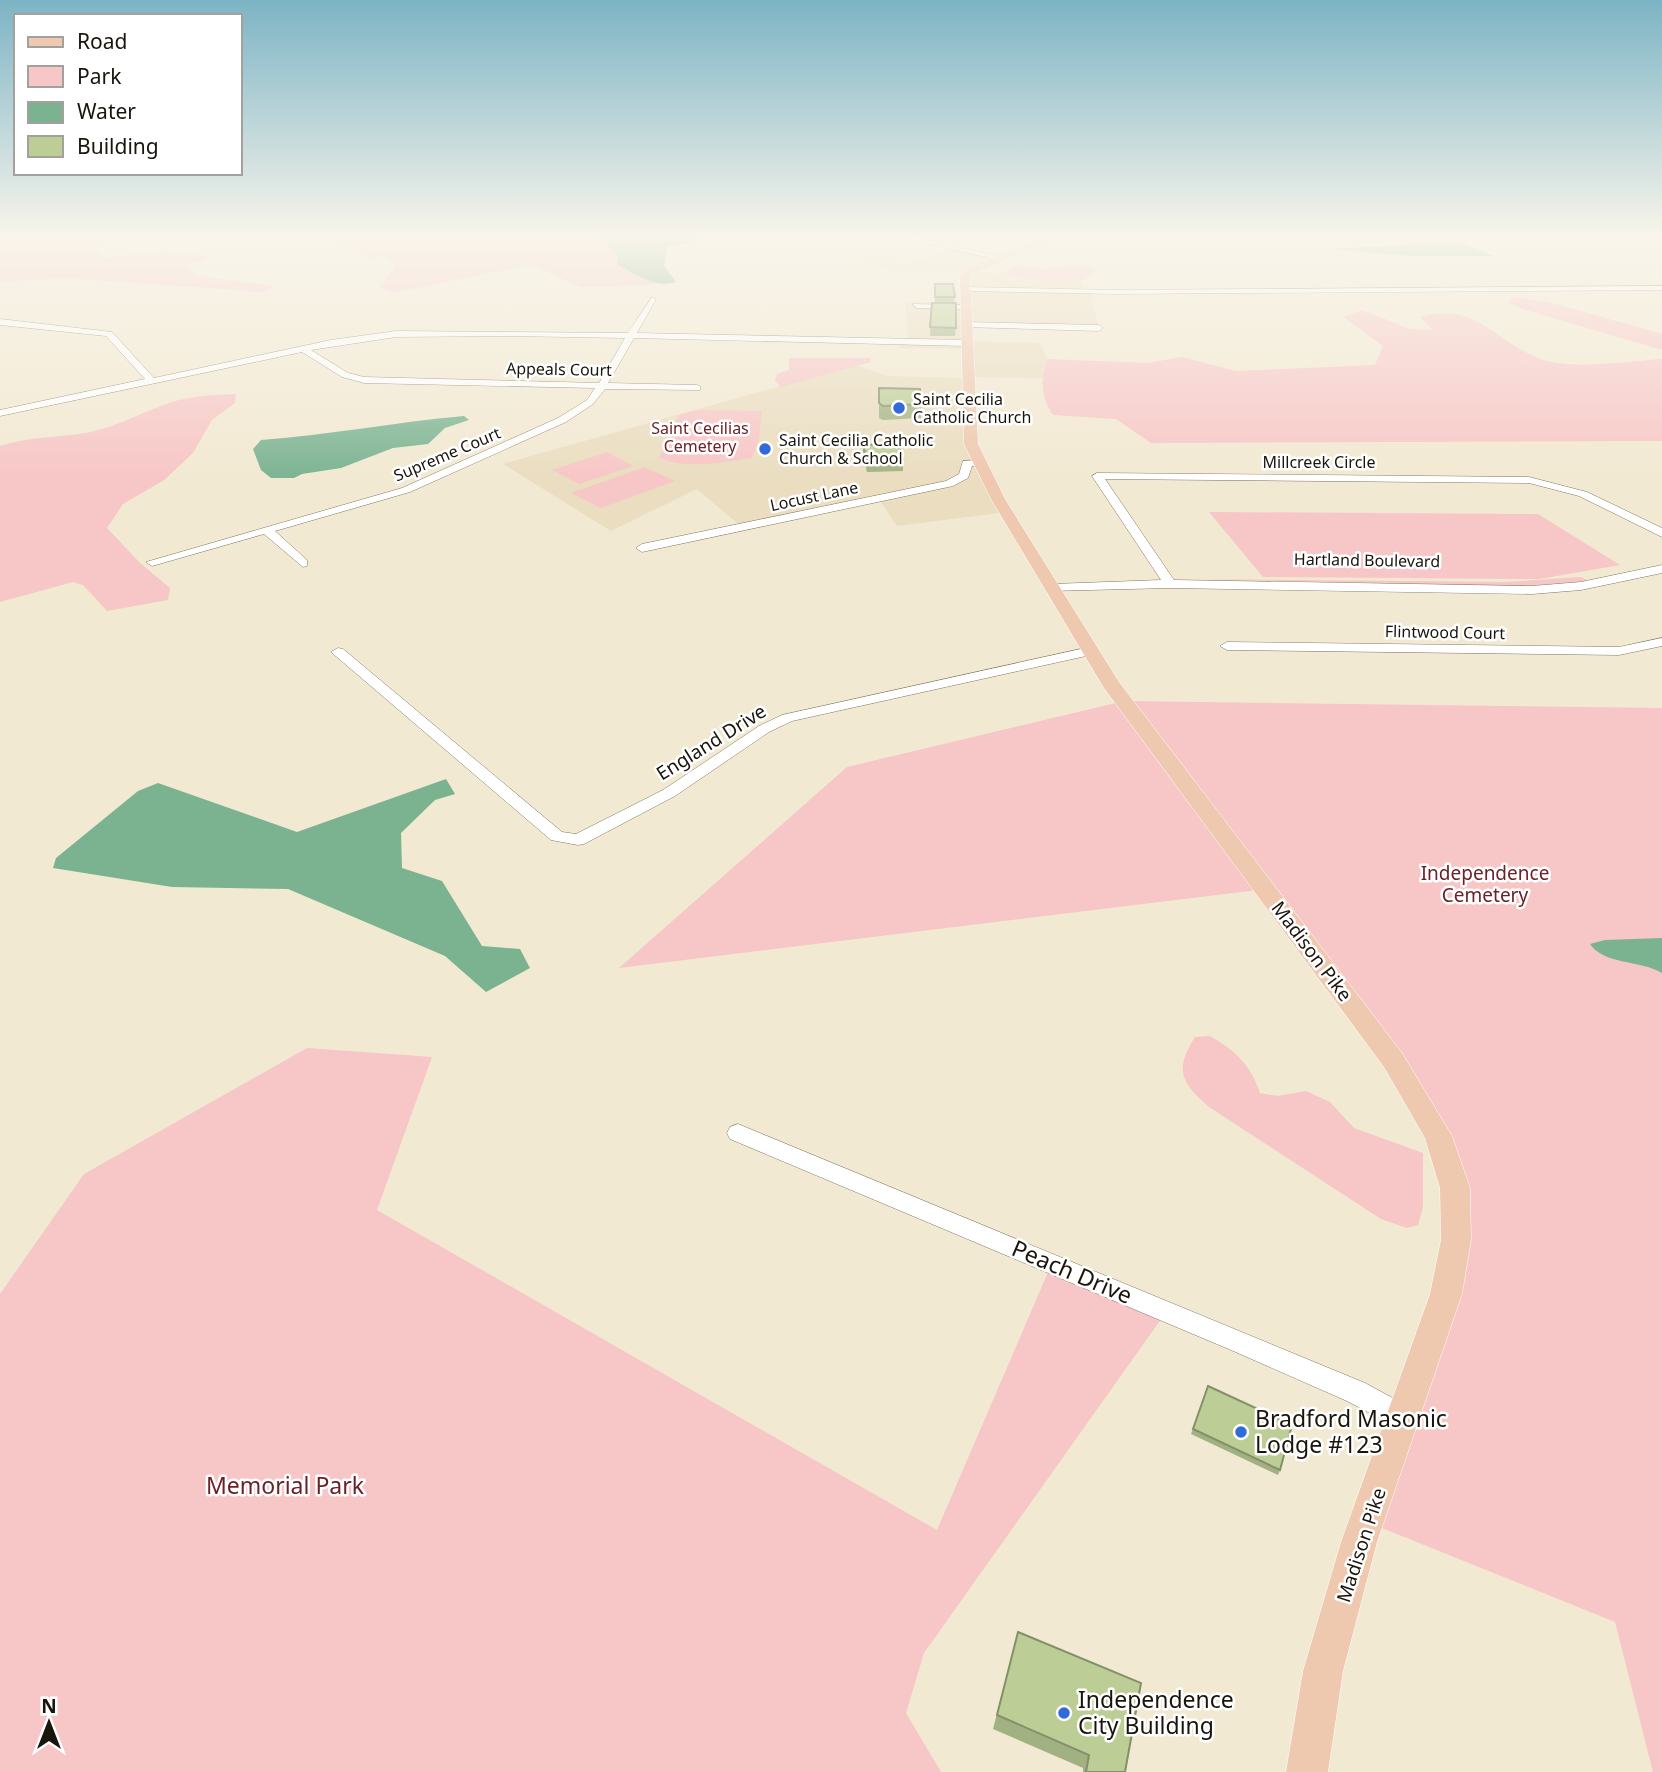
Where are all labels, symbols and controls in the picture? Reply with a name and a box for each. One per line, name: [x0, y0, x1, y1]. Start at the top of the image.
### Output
legend: [14, 14, 242, 175]
text: Road: [77, 27, 127, 55]
text: Park: [77, 62, 122, 90]
text: Water: [77, 97, 136, 125]
text: Building: [77, 132, 159, 160]
street label: Appeals Court: [506, 357, 612, 381]
place label: Saint Cecilia Catholic Church: [913, 388, 1031, 428]
marker: Saint Cecilia Catholic Church: [891, 400, 907, 416]
park label: Saint Cecilias Cemetery: [651, 417, 749, 457]
street label: Supreme Court: [390, 422, 504, 486]
place label: Saint Cecilia Catholic Church & School: [779, 429, 934, 469]
marker: Saint Cecilia Catholic Church & School: [757, 441, 773, 457]
street label: Millcreek Circle: [1263, 451, 1375, 473]
street label: Locust Lane: [768, 476, 860, 516]
street label: Hartland Boulevard: [1294, 548, 1440, 572]
street label: Flintwood Court: [1385, 620, 1506, 644]
street label: England Drive: [651, 698, 771, 786]
park label: Independence Cemetery: [1421, 860, 1549, 908]
street label: Madison Pike: [1266, 896, 1358, 1006]
street label: Peach Drive: [1007, 1231, 1138, 1311]
place label: Bradford Masonic Lodge #123: [1255, 1402, 1447, 1460]
marker: Bradford Masonic Lodge #123: [1233, 1424, 1249, 1440]
park label: Memorial Park: [206, 1469, 365, 1501]
street label: Madison Pike: [1330, 1484, 1392, 1606]
place label: Independence City Building: [1078, 1683, 1234, 1741]
north arrow: [14, 1688, 84, 1758]
text: N: [41, 1693, 57, 1719]
marker: Independence City Building: [1056, 1705, 1072, 1721]

